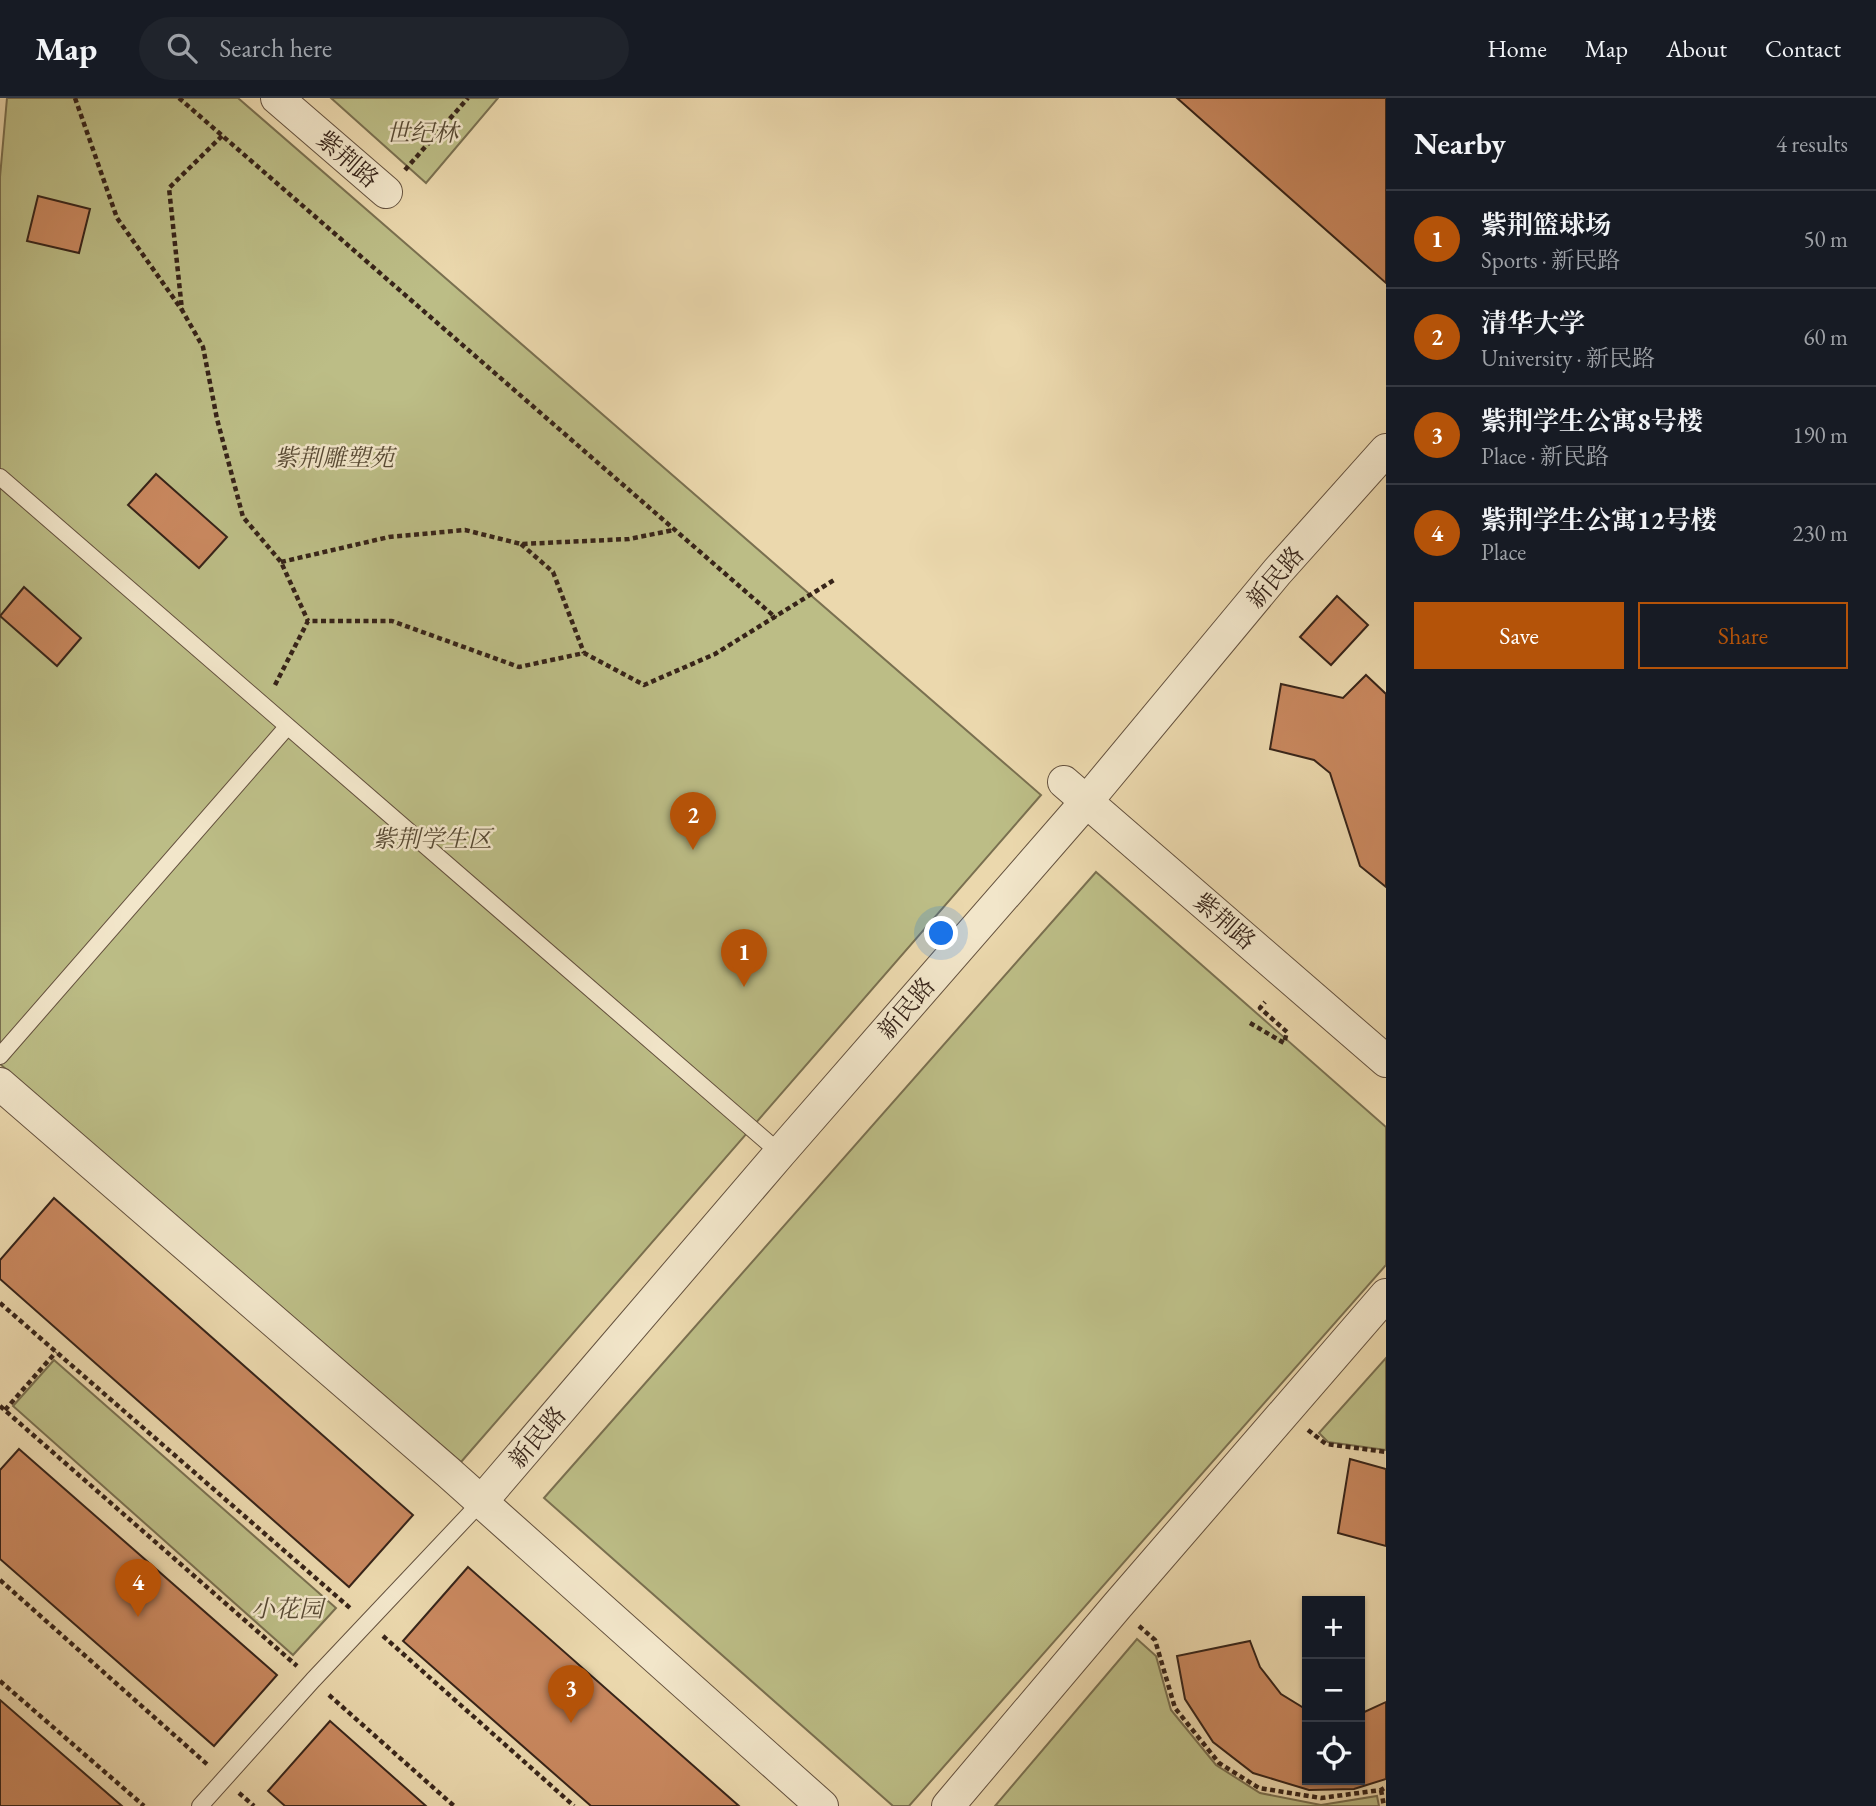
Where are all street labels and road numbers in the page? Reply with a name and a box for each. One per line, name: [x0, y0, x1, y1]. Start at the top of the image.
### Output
street label: 紫荆路: [311, 124, 385, 194]
street label: 新民路: [1240, 540, 1310, 614]
street label: 紫荆路: [1188, 886, 1262, 956]
street label: 新民路: [871, 971, 941, 1045]
street label: 新民路: [502, 1400, 572, 1474]

